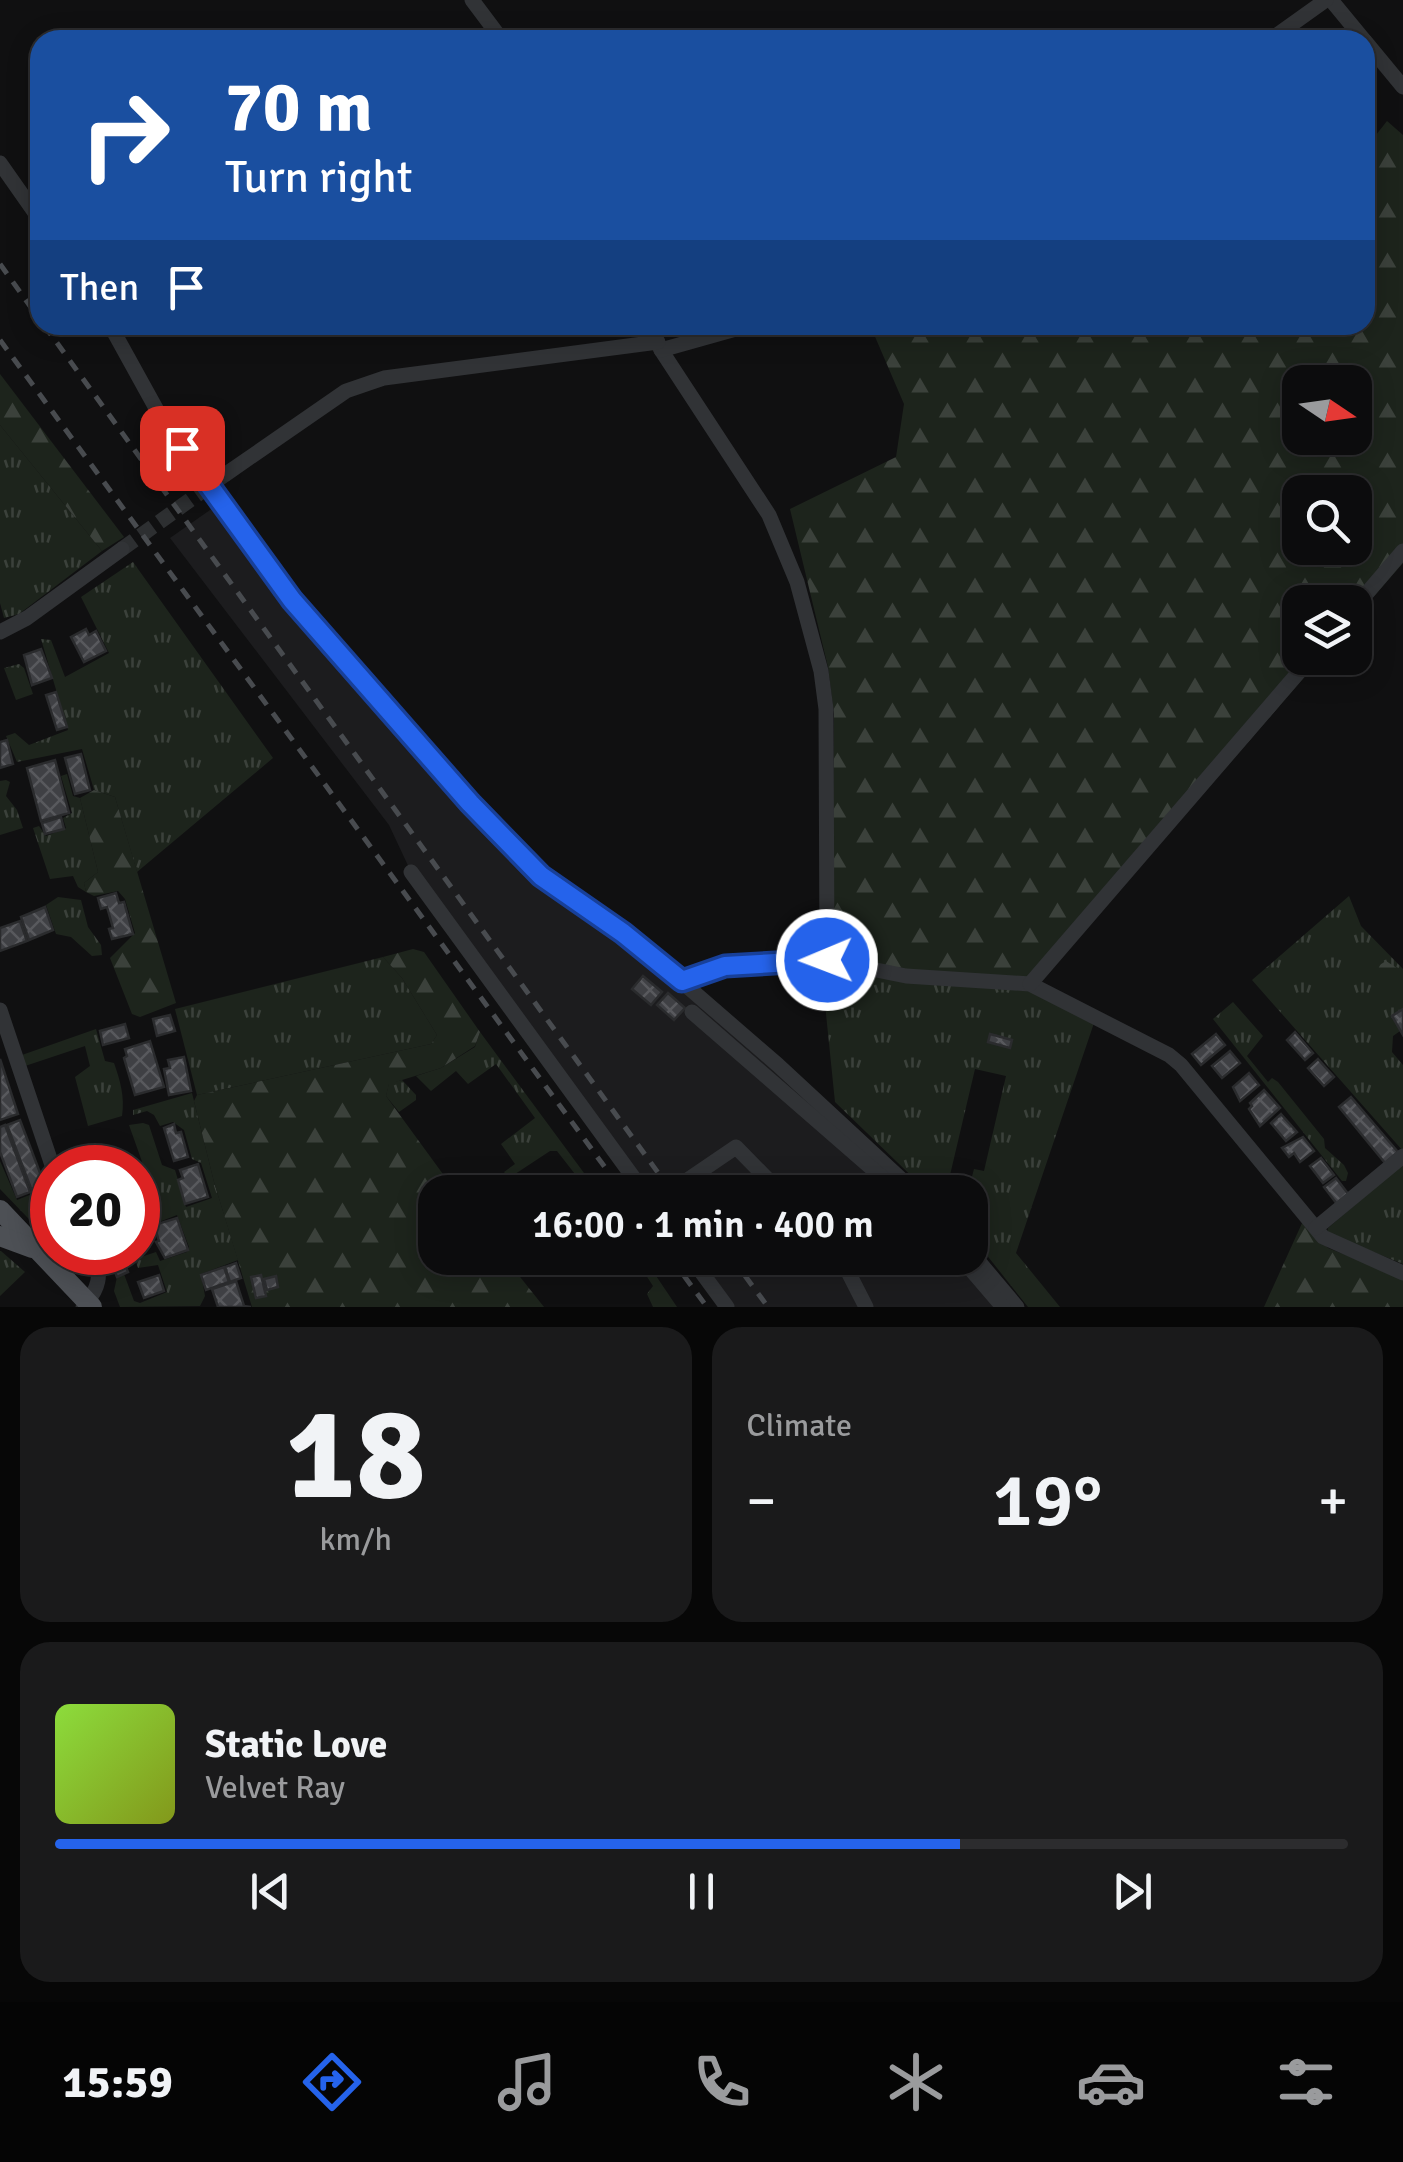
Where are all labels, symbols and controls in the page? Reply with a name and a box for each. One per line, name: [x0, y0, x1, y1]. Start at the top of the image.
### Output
text: 70 m: [225, 64, 373, 150]
icon: right: [60, 70, 190, 200]
text: Turn right: [225, 150, 413, 205]
icon: arrive: [159, 260, 214, 315]
text: Then: [60, 264, 139, 311]
north arrow: [1282, 365, 1372, 455]
map controls: [1282, 365, 1372, 675]
pin: [140, 406, 225, 491]
icon: arrive: [155, 421, 210, 476]
button: search: [1282, 475, 1372, 565]
button: layers: [1282, 585, 1372, 675]
position arrow: [775, 908, 879, 1012]
speed limit sign: 20: [30, 1145, 160, 1275]
text: 16:00 · 1 min · 400 m: [532, 1201, 874, 1248]
text: 18: [286, 1375, 426, 1535]
text: Climate: [747, 1406, 852, 1445]
text: 19°: [992, 1454, 1102, 1547]
text: −: [747, 1467, 776, 1535]
text: +: [1318, 1467, 1348, 1535]
text: km/h: [320, 1520, 392, 1559]
text: Static Love: [205, 1721, 387, 1768]
text: Velvet Ray: [205, 1768, 345, 1807]
icon: previous: [243, 1864, 298, 1919]
icon: pause: [674, 1864, 729, 1919]
icon: next: [1105, 1864, 1160, 1919]
icon: directions: [297, 2047, 367, 2117]
icon: music: [492, 2047, 562, 2117]
icon: phone: [687, 2047, 757, 2117]
icon: climate: [881, 2047, 951, 2117]
icon: car: [1076, 2047, 1146, 2117]
icon: filters: [1271, 2047, 1341, 2117]
text: 15:59: [62, 2055, 173, 2110]

